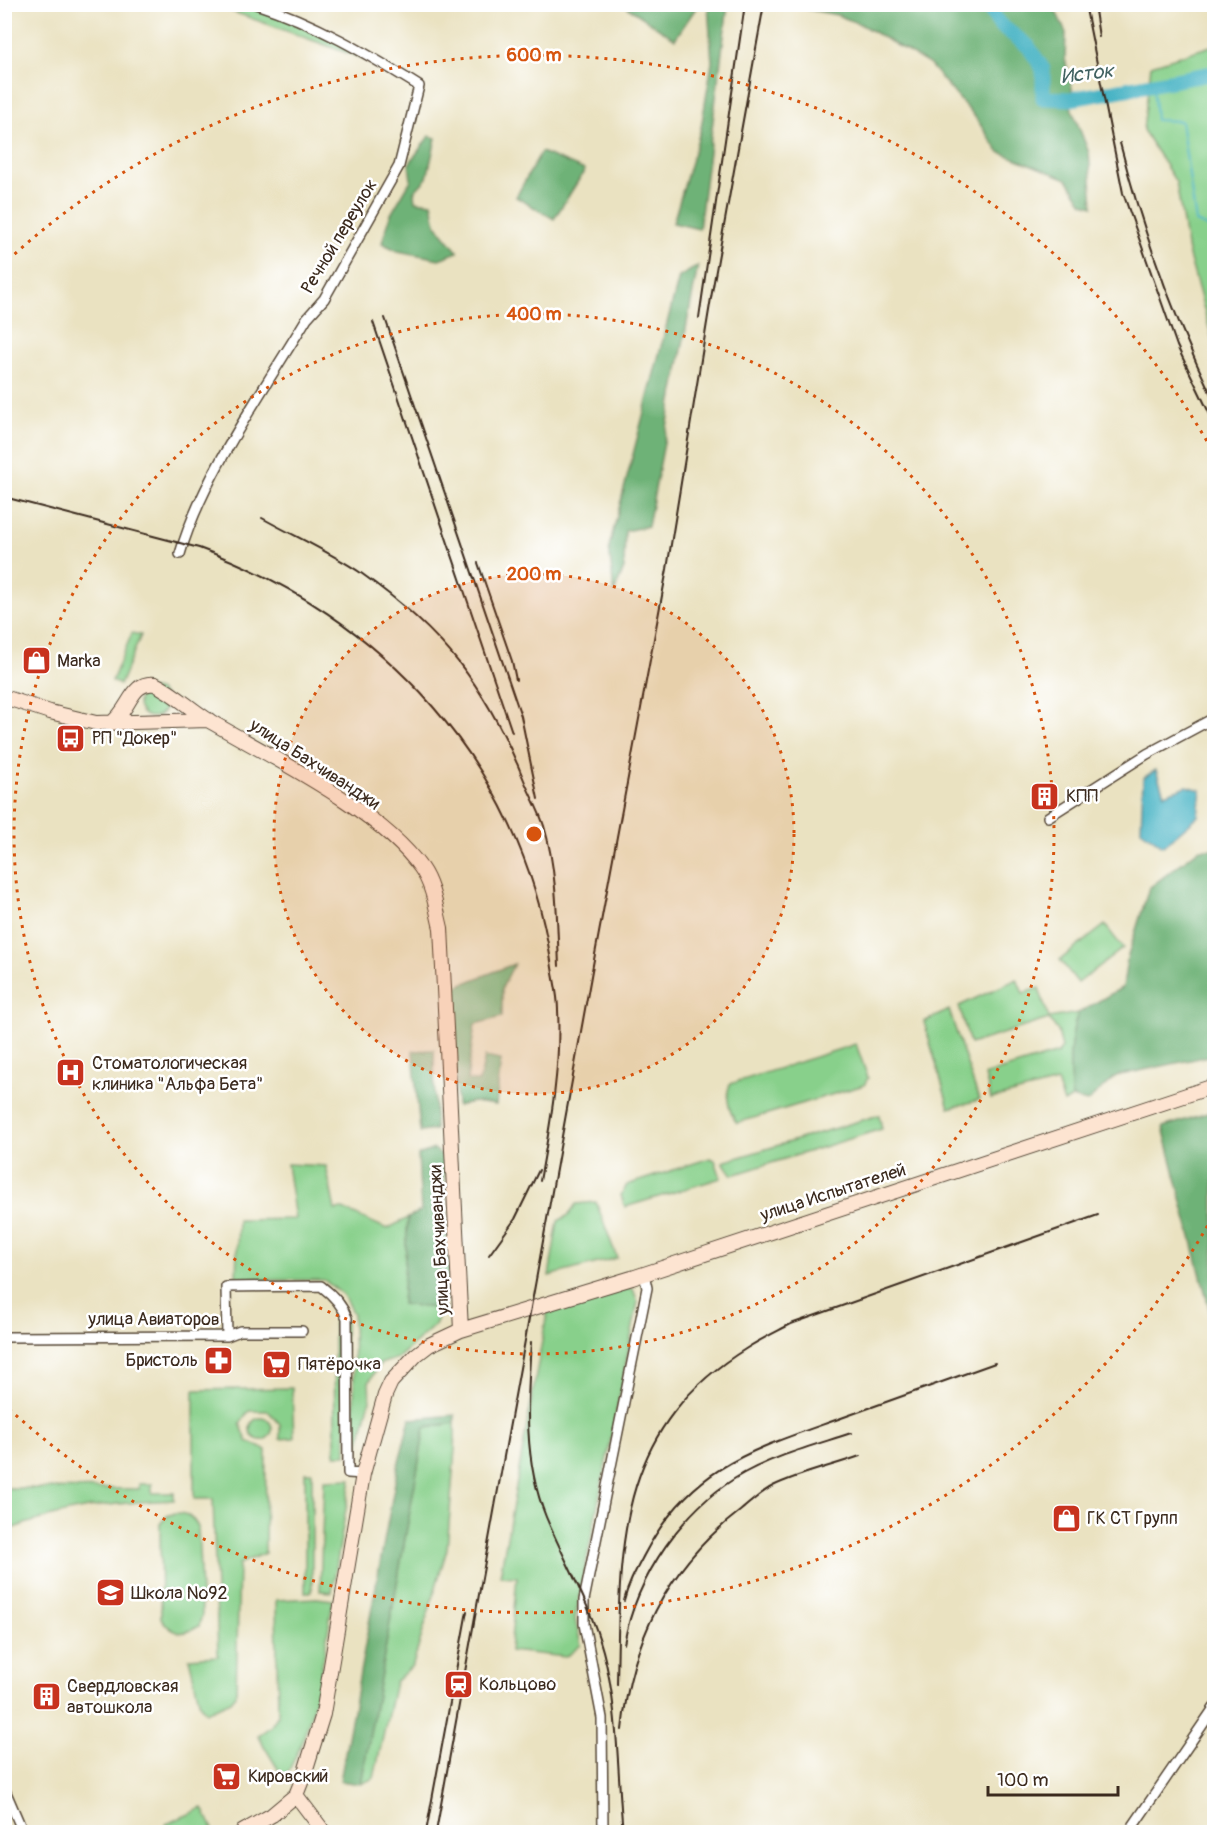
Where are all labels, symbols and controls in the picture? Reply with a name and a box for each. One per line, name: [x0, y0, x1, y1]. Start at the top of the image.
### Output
text: 600 m: [507, 44, 561, 67]
water label: Исток: [1059, 58, 1116, 89]
street label: Речной переулок: [296, 175, 383, 298]
text: 400 m: [507, 303, 561, 326]
text: 200 m: [507, 563, 561, 586]
shop icon: Marka: [20, 645, 52, 677]
place label: Marka: [57, 650, 101, 673]
street label: улица Бахчиванджи: [244, 713, 384, 815]
bus stop icon: РП "Докер": [55, 722, 87, 754]
place label: РП "Докер": [92, 727, 177, 750]
building icon: КПП: [1029, 780, 1061, 812]
place label: КПП: [1066, 785, 1098, 808]
centre of rings: [524, 824, 544, 844]
place label: Стоматологическая клиника "Альфа Бета": [92, 1052, 263, 1096]
hospital icon: Стоматологическая клиника "Альфа Бета": [55, 1057, 87, 1089]
street label: улица Испытателей: [757, 1158, 909, 1227]
street label: улица Бахчиванджи: [424, 1164, 455, 1317]
street label: улица Авиаторов: [87, 1308, 220, 1331]
pharmacy icon: Бристоль: [203, 1344, 235, 1376]
supermarket icon: Пятёрочка: [261, 1348, 293, 1380]
place label: Бристоль: [125, 1349, 198, 1372]
place label: Пятёрочка: [298, 1353, 381, 1376]
shop icon: ГК СТ Групп: [1050, 1502, 1082, 1534]
place label: ГК СТ Групп: [1087, 1507, 1178, 1530]
school or university icon: Школа №92: [94, 1577, 126, 1609]
place label: Школа №92: [131, 1582, 228, 1605]
station icon: Кольцово: [442, 1668, 474, 1700]
place label: Кольцово: [479, 1673, 557, 1696]
place label: Свердловская автошкола: [67, 1675, 178, 1719]
building icon: Свердловская автошкола: [30, 1680, 62, 1712]
scale bar: [988, 1759, 1118, 1797]
supermarket icon: Кировский: [211, 1760, 243, 1792]
place label: Кировский: [248, 1765, 328, 1788]
text: 100 m: [997, 1769, 1049, 1792]

